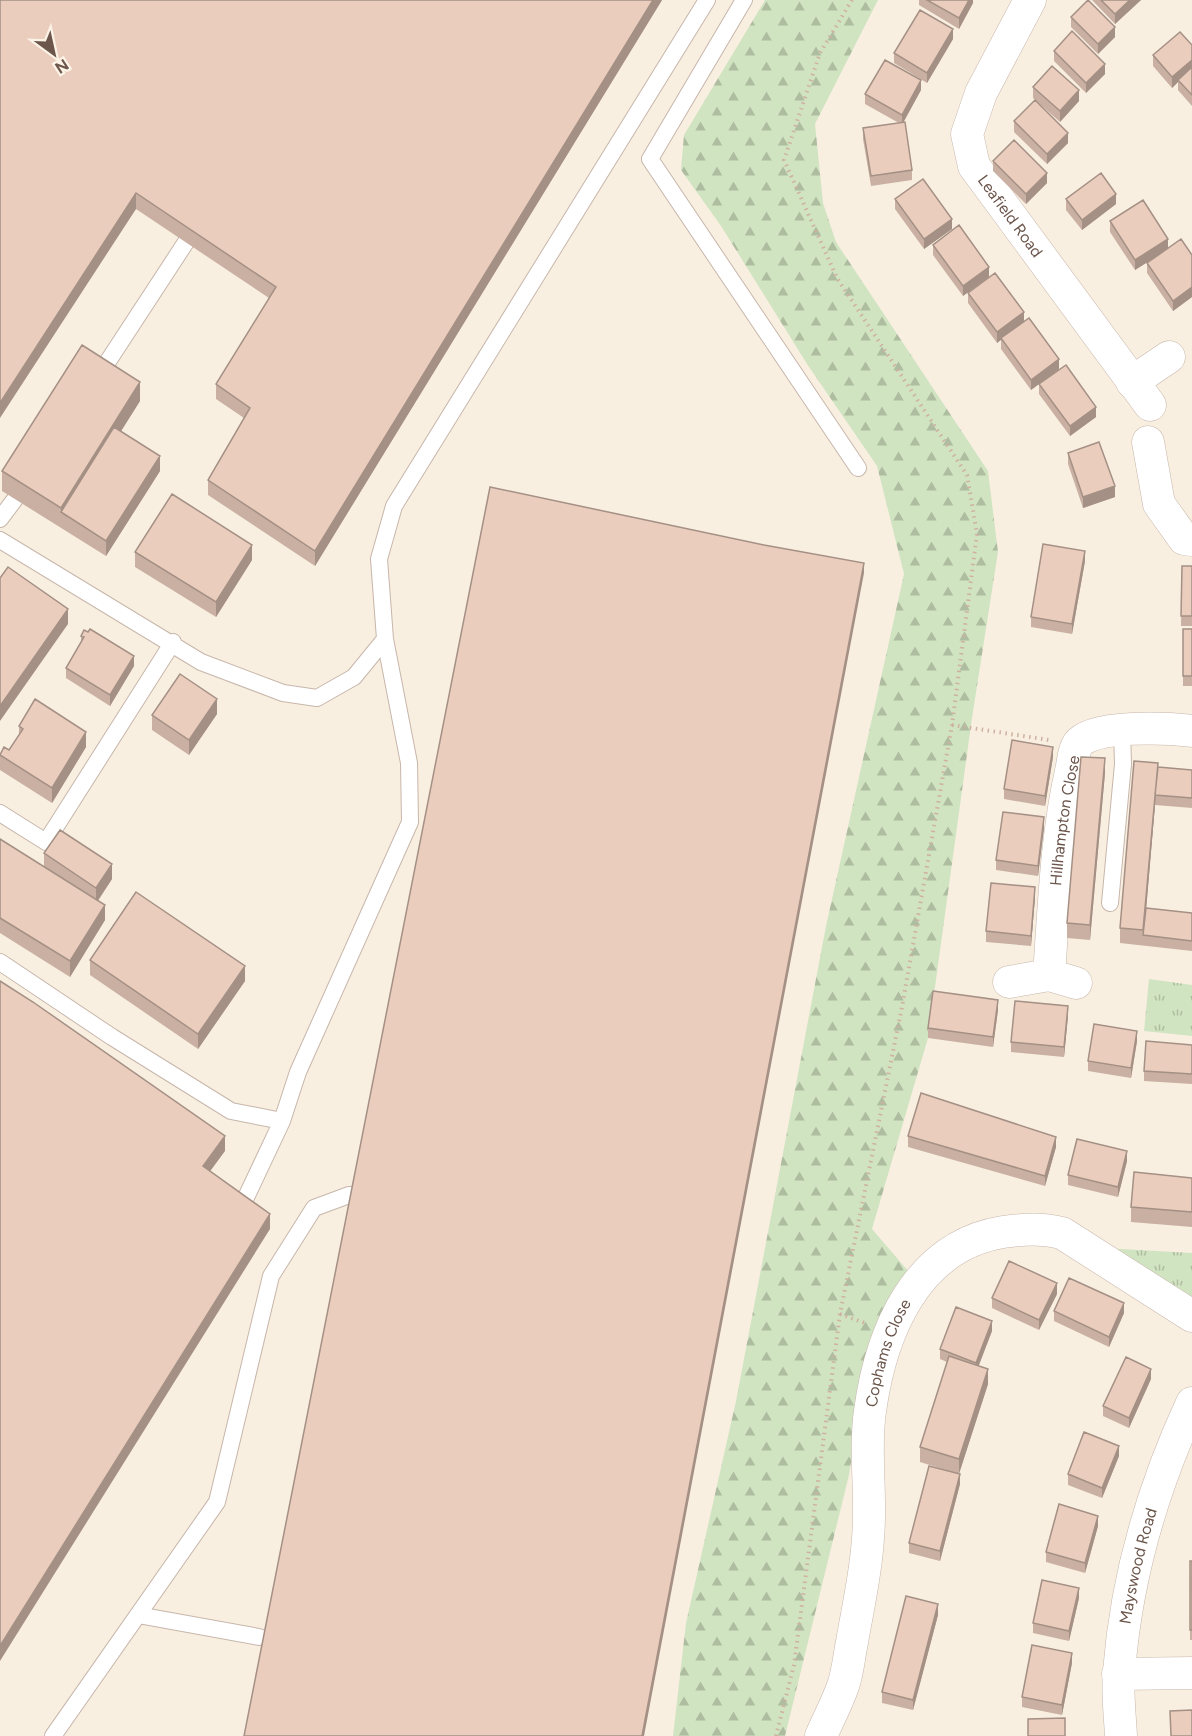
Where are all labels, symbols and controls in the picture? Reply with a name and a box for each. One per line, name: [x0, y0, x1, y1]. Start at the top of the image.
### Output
north arrow: [24, 24, 84, 84]
text: N: [52, 55, 72, 77]
street label: Leafield Road: [974, 171, 1047, 261]
street label: Hillhampton Close: [1046, 754, 1084, 887]
street label: Cophams Close: [862, 1295, 915, 1408]
street label: Mayswood Road: [1116, 1506, 1161, 1625]

